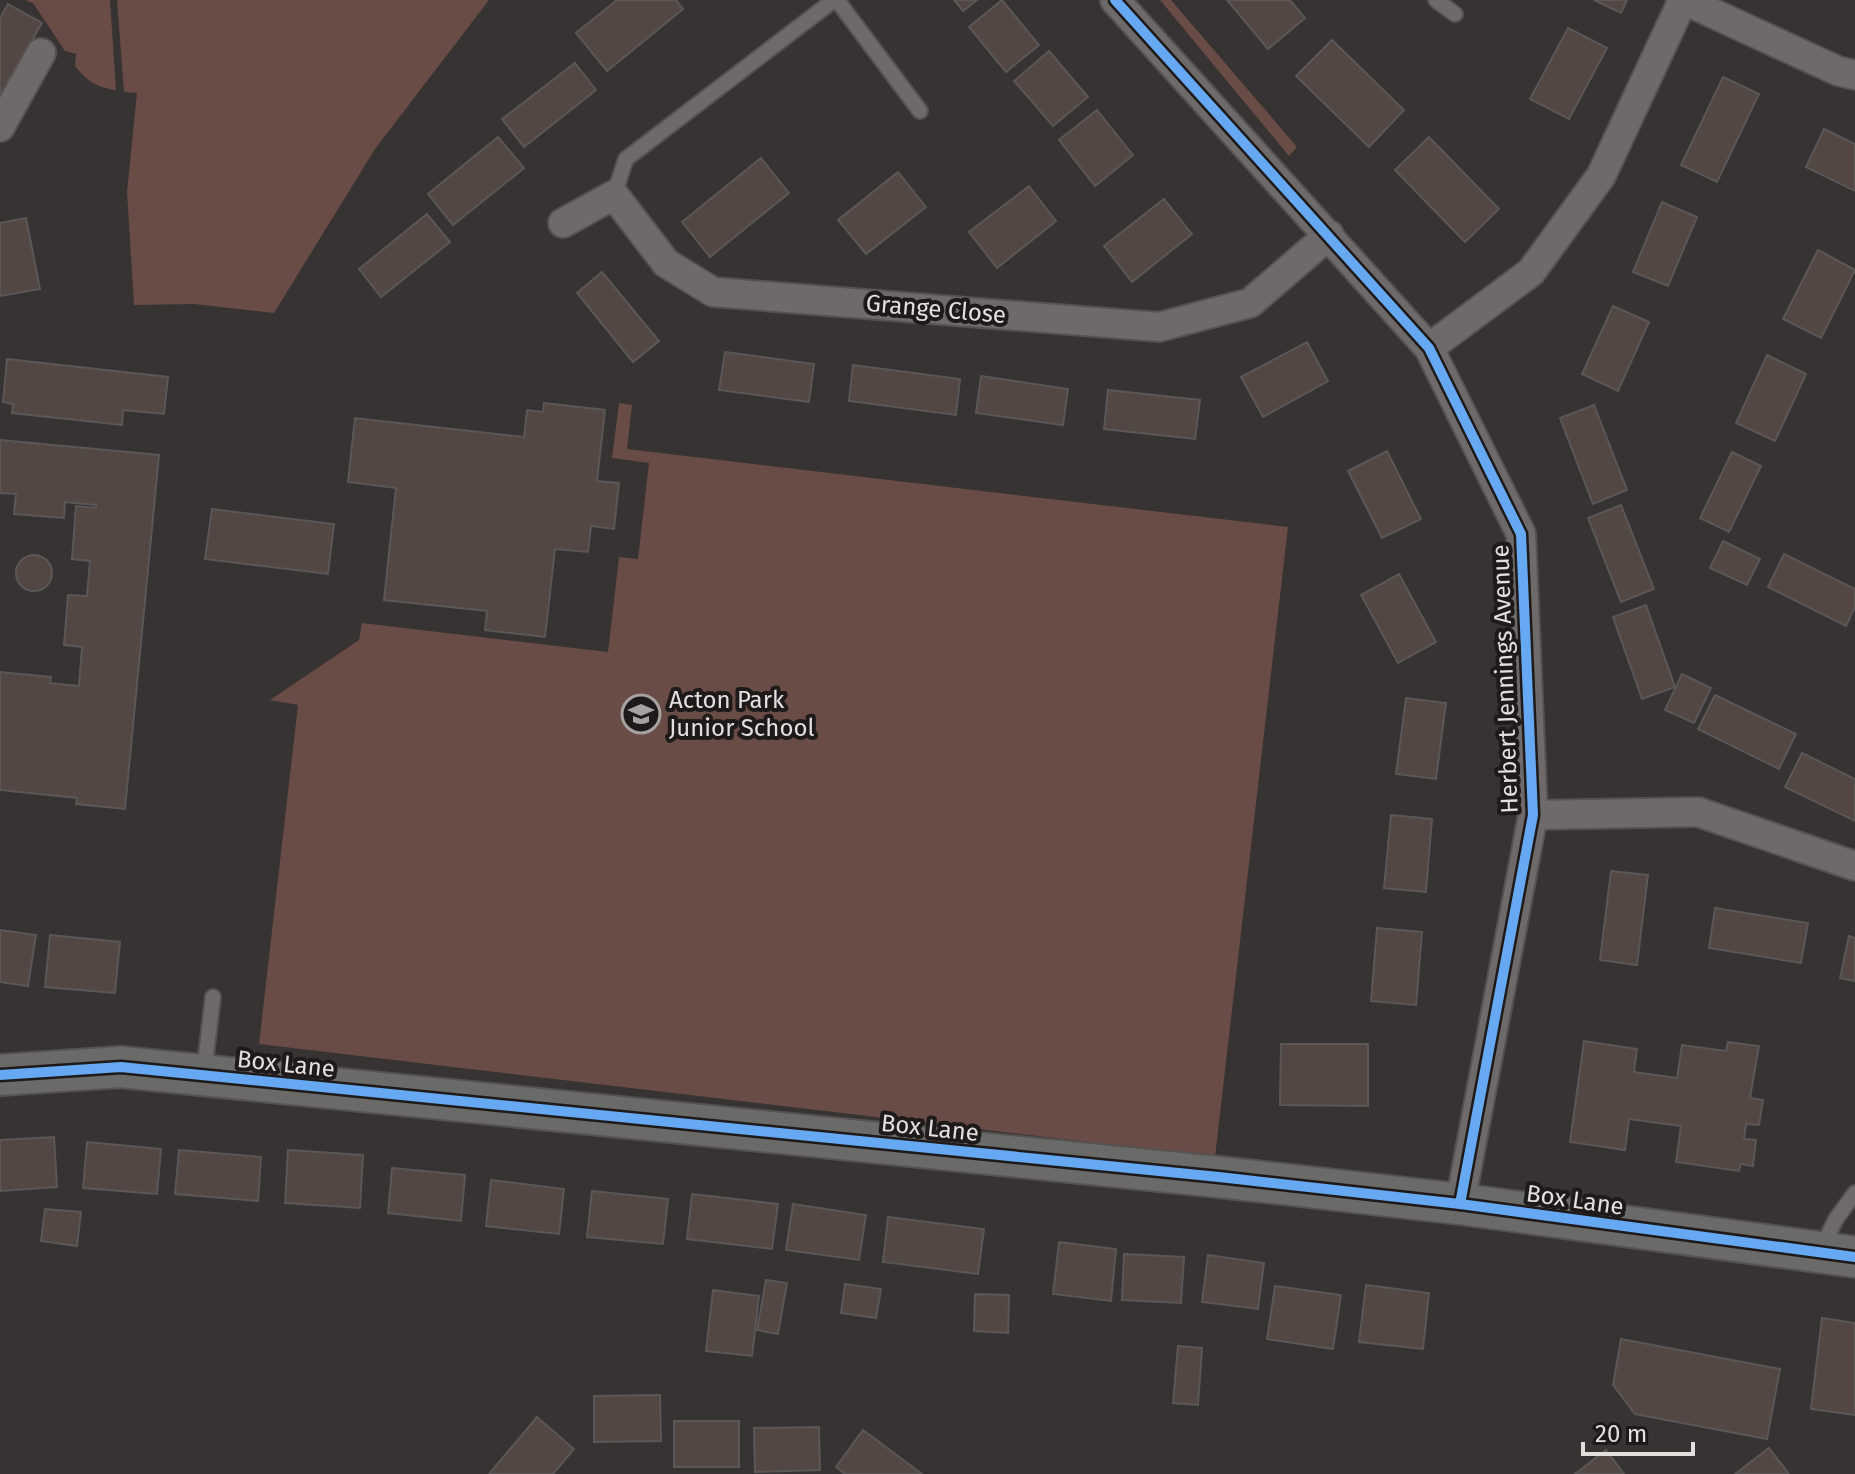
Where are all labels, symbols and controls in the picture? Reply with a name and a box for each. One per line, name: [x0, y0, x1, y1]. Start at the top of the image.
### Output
street label: Grange Close: [865, 289, 1007, 329]
street label: Herbert Jennings Avenue: [1486, 544, 1524, 814]
place label: Acton Park Junior School: [669, 686, 814, 742]
school or university icon: Acton Park Junior School: [620, 693, 662, 735]
street label: Box Lane: [236, 1045, 336, 1083]
street label: Box Lane: [880, 1109, 980, 1147]
street label: Box Lane: [1524, 1179, 1626, 1221]
scale bar: [1583, 1406, 1693, 1456]
text: 20 m: [1595, 1420, 1647, 1448]

